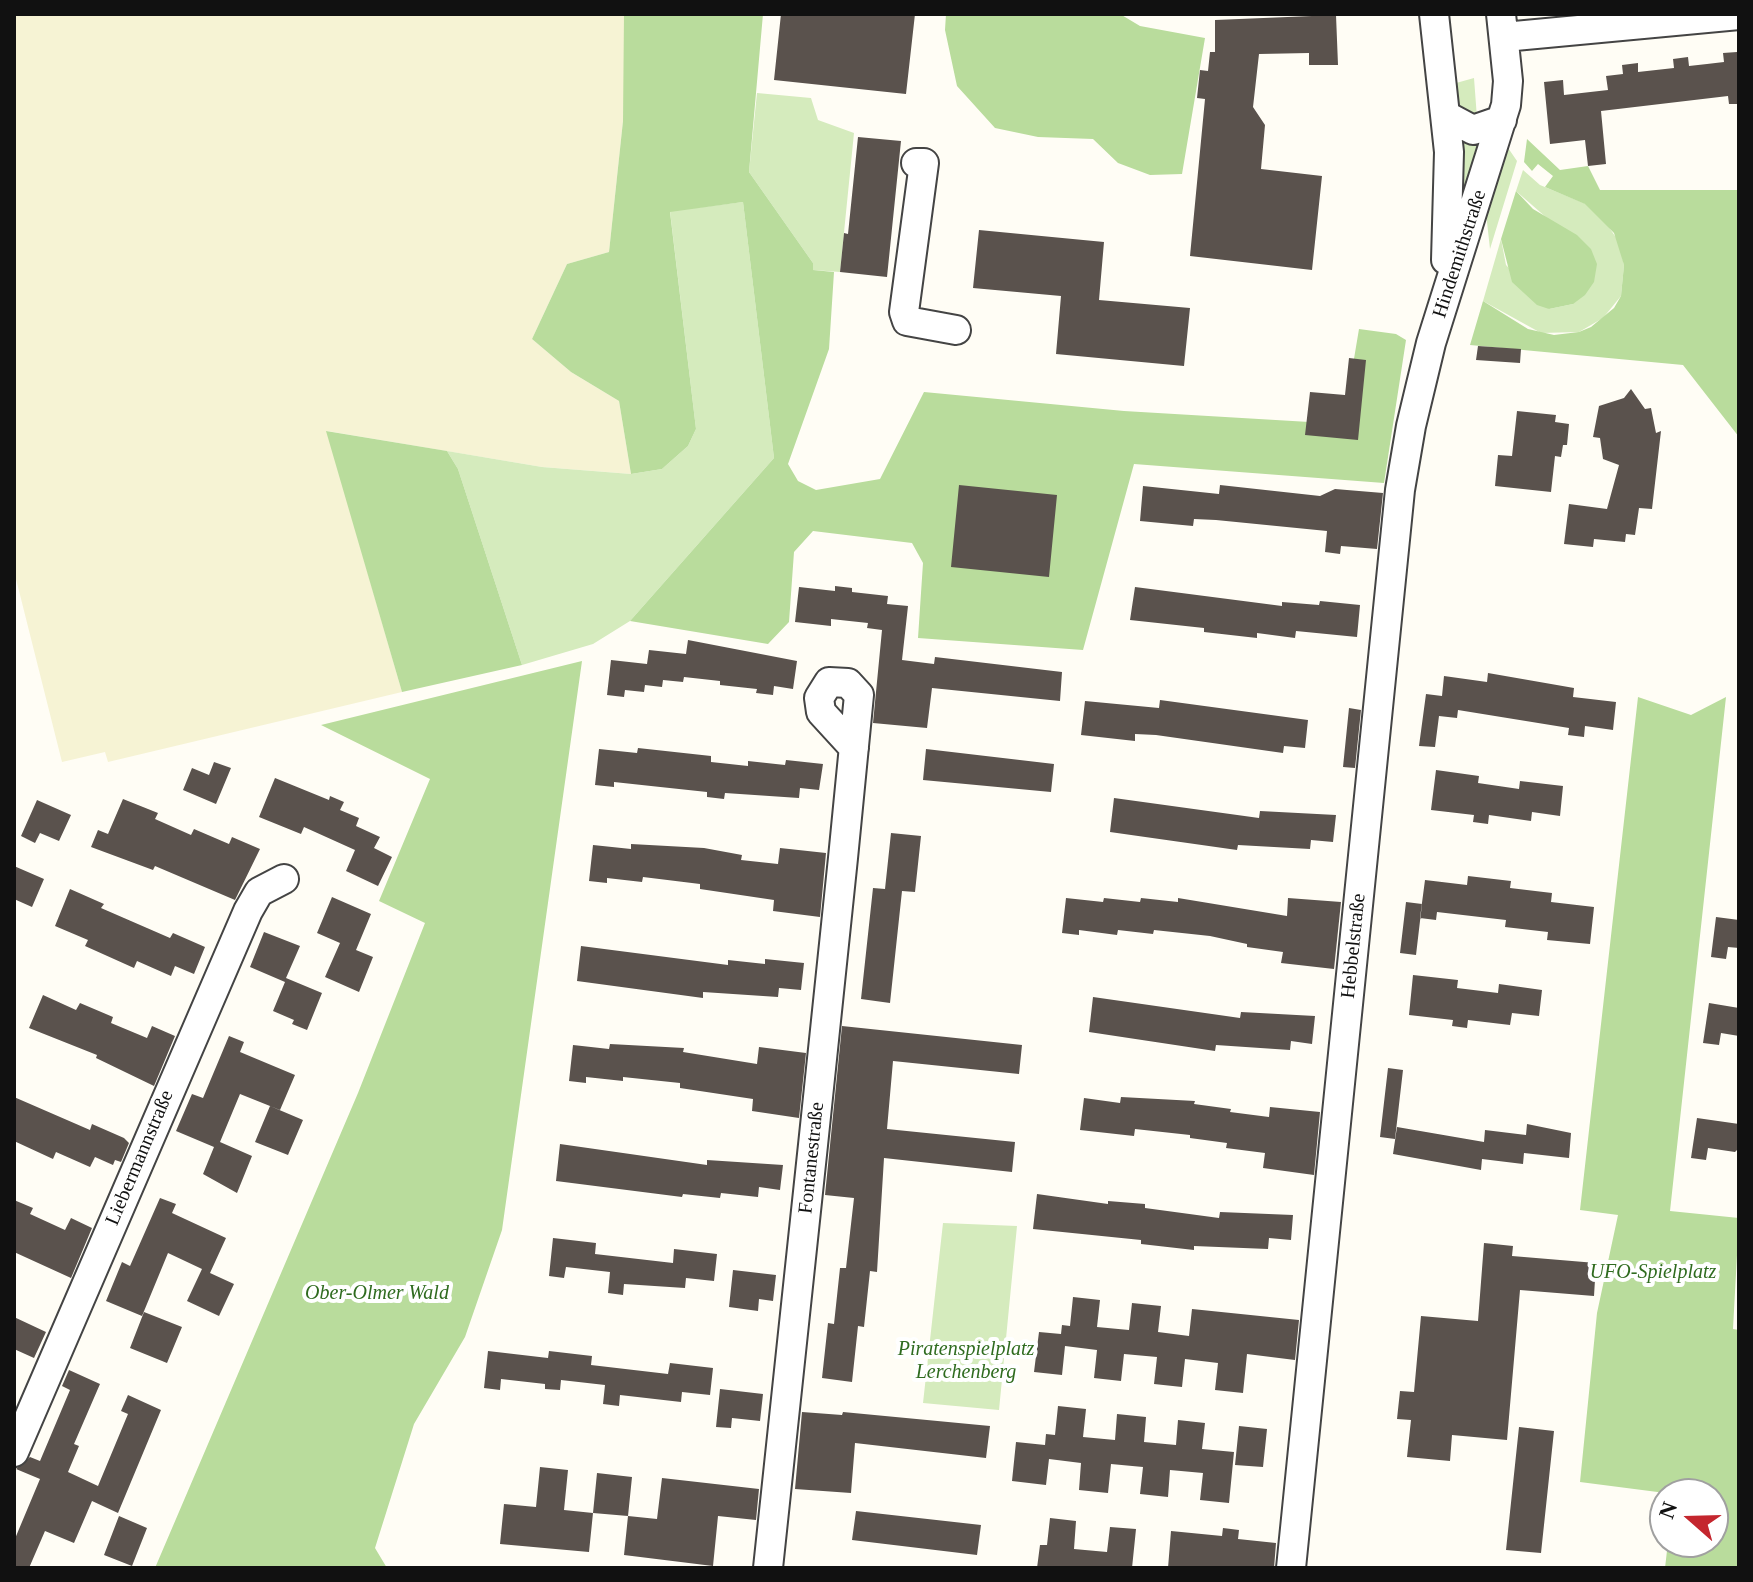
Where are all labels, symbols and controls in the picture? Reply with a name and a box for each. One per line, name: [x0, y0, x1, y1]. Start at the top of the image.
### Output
street label: Hindemithstraße: [1428, 187, 1492, 321]
street label: Hebbelstraße: [1337, 892, 1371, 1000]
street label: Liebermannstraße: [101, 1087, 179, 1229]
street label: Fontanestraße: [794, 1101, 830, 1215]
park label: UFO-Spielplatz: [1590, 1261, 1716, 1285]
park label: Ober-Olmer Wald: [305, 1282, 449, 1306]
park label: Piratenspielplatz Lerchenberg: [898, 1338, 1034, 1385]
north arrow: [1649, 1478, 1729, 1558]
text: N: [1653, 1499, 1682, 1522]

